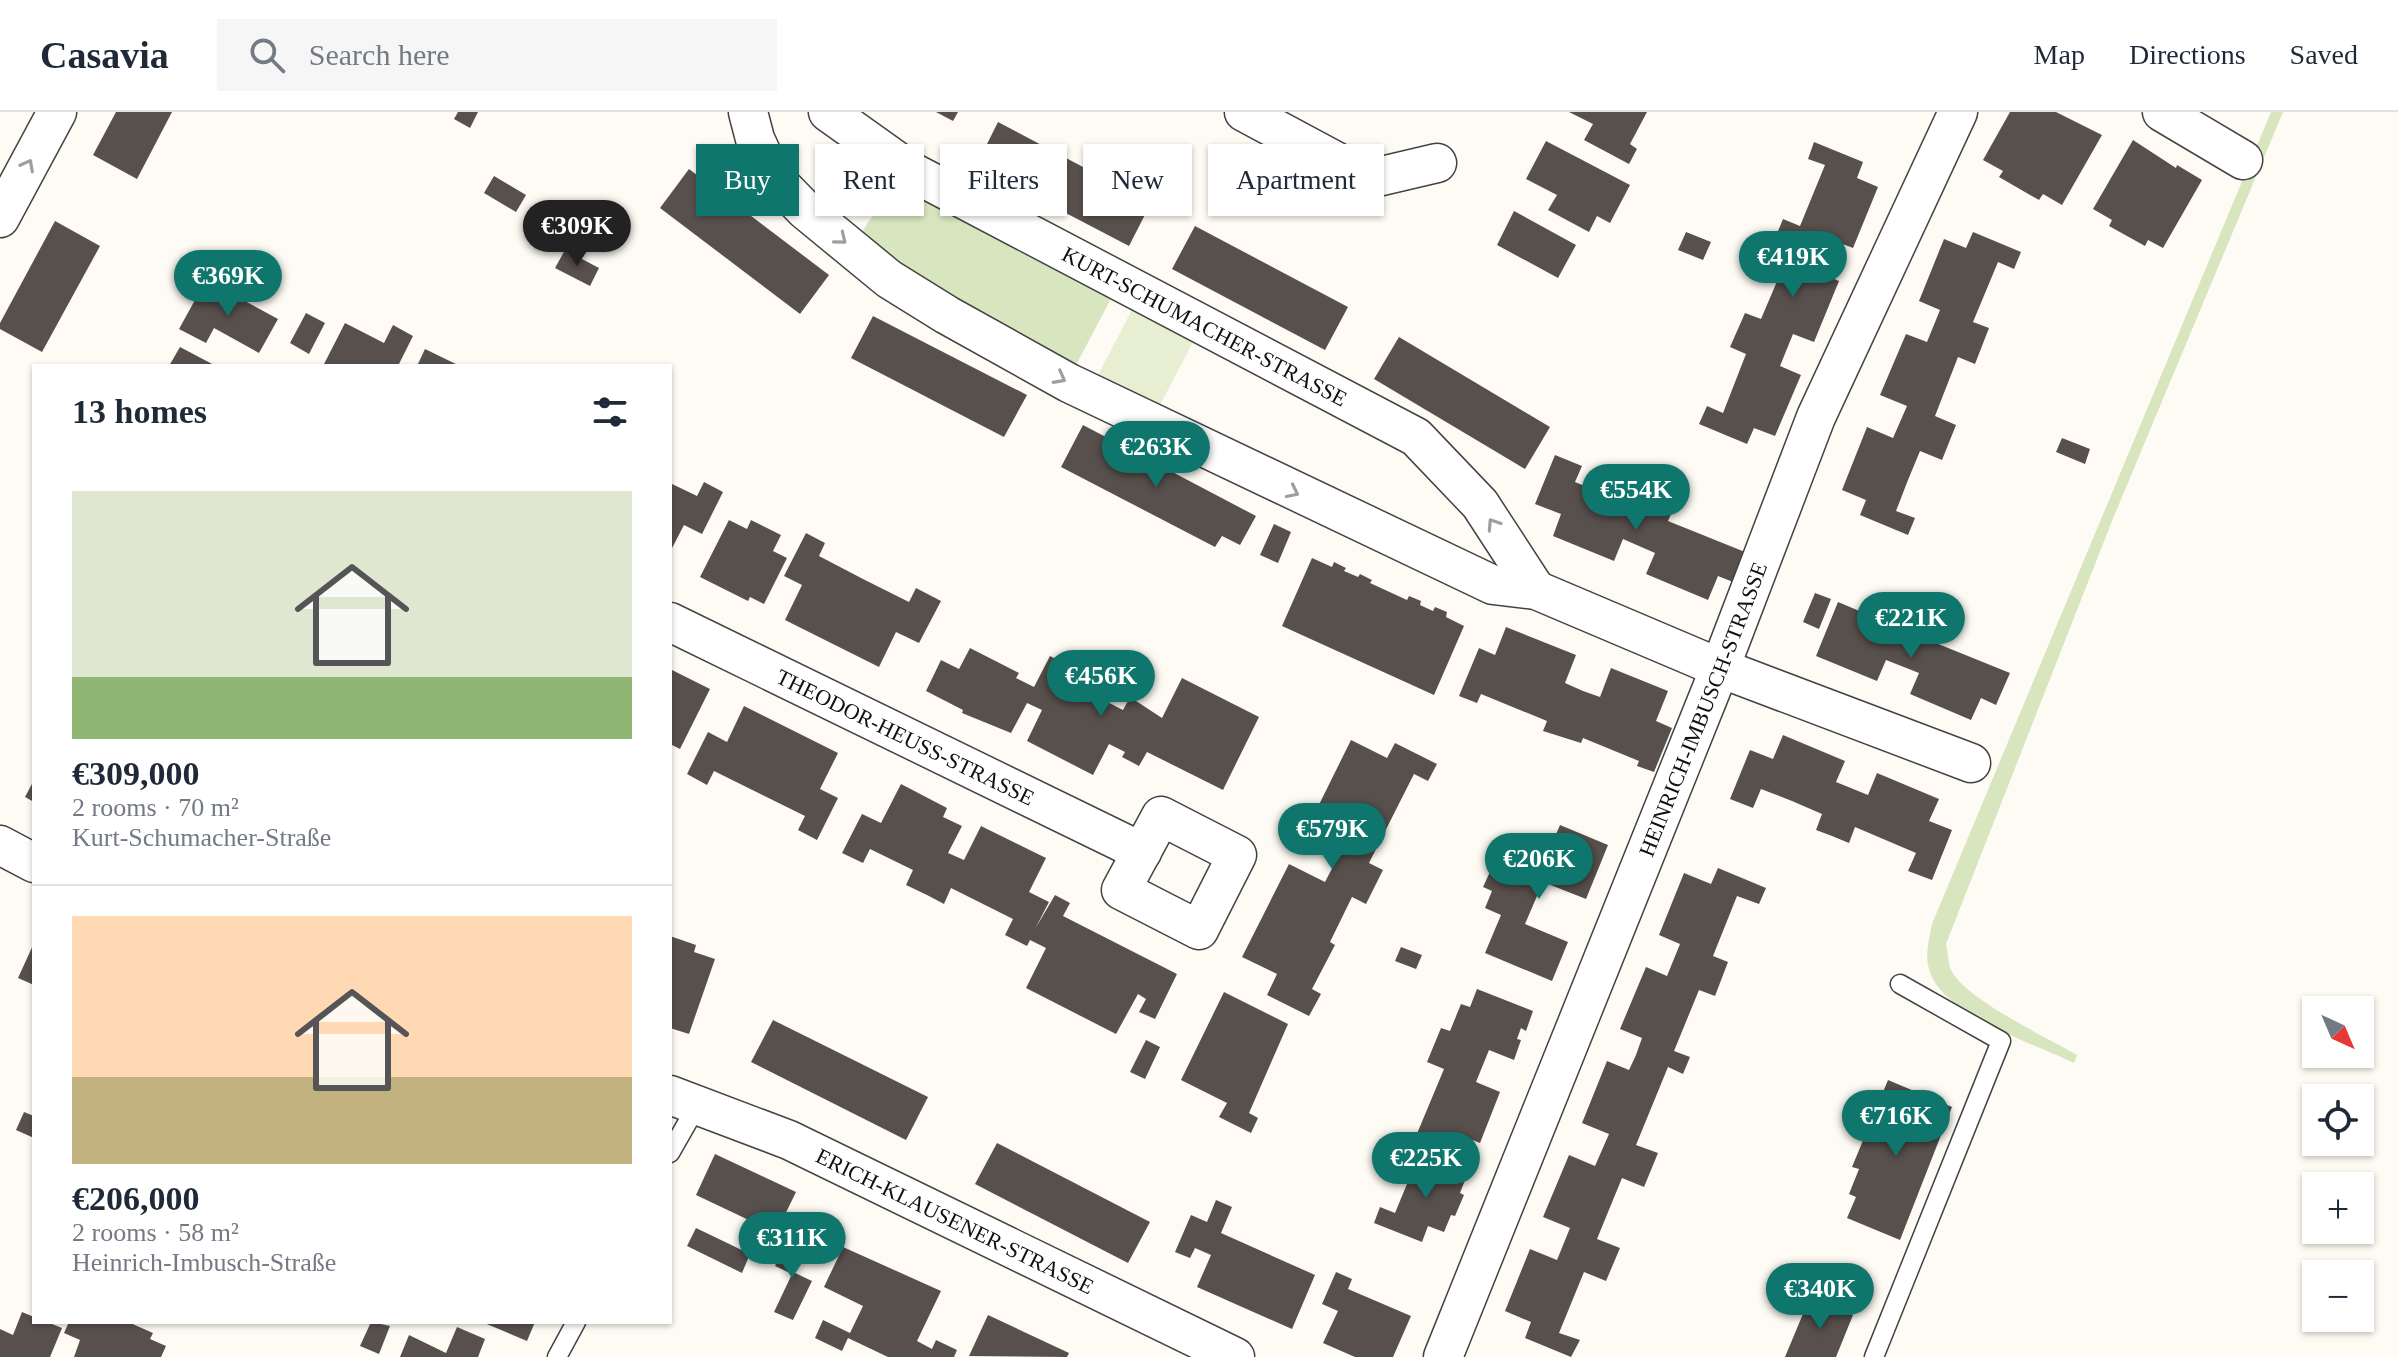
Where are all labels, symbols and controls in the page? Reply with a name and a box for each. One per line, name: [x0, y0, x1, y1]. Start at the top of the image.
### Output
search box: [217, 19, 777, 91]
icon: search: [245, 33, 289, 77]
text: Casavia: [40, 34, 169, 76]
text: Search here: [309, 38, 450, 71]
text: Map: [2034, 39, 2085, 70]
text: Directions: [2129, 39, 2246, 70]
text: Saved: [2290, 39, 2358, 70]
chip: Buy: [696, 144, 799, 216]
chip: Rent: [815, 144, 924, 216]
chip: Filters: [940, 144, 1067, 216]
chip: New: [1083, 144, 1192, 216]
chip: Apartment: [1208, 144, 1384, 216]
one-way arrow: [19, 158, 34, 173]
pin: €309K: [521, 200, 633, 268]
text: €309K: [541, 211, 613, 240]
one-way arrow: [832, 229, 846, 244]
pin: €419K: [1737, 231, 1849, 299]
street label: KURT-SCHUMACHER-STRASSE: [1058, 241, 1351, 412]
text: €419K: [1757, 242, 1829, 271]
pin: €369K: [172, 250, 284, 318]
text: €369K: [192, 261, 264, 290]
one-way arrow: [1052, 368, 1066, 383]
icon: filters: [588, 390, 632, 434]
text: 13 homes: [72, 393, 207, 430]
pin: €263K: [1100, 421, 1212, 489]
text: €263K: [1120, 432, 1192, 461]
pin: €554K: [1580, 464, 1692, 532]
text: €554K: [1600, 475, 1672, 504]
one-way arrow: [1285, 482, 1300, 498]
one-way arrow: [1488, 519, 1503, 533]
icon: home: [280, 543, 424, 687]
street label: HEINRICH-IMBUSCH-STRASSE: [1634, 559, 1772, 860]
pin: €221K: [1855, 592, 1967, 660]
text: €221K: [1875, 603, 1947, 632]
pin: €456K: [1045, 650, 1157, 718]
text: €456K: [1065, 661, 1137, 690]
street label: THEODOR-HEUSS-STRASSE: [772, 664, 1038, 811]
text: €309,000: [72, 755, 200, 792]
text: 2 rooms · 70 m²: [72, 793, 239, 822]
pin: €579K: [1276, 803, 1388, 871]
text: €579K: [1296, 814, 1368, 843]
text: Kurt-Schumacher-Straße: [72, 823, 331, 852]
pin: €206K: [1483, 833, 1595, 901]
text: €206K: [1503, 844, 1575, 873]
icon: home: [280, 968, 424, 1112]
north arrow: [2302, 996, 2374, 1068]
map controls: [2302, 996, 2374, 1332]
button: locate: [2302, 1084, 2374, 1156]
pin: €716K: [1840, 1090, 1952, 1158]
text: €716K: [1860, 1101, 1932, 1130]
pin: €225K: [1370, 1132, 1482, 1200]
street label: ERICH-KLAUSENER-STRASSE: [812, 1143, 1098, 1299]
text: €225K: [1390, 1143, 1462, 1172]
button: +: [2302, 1172, 2374, 1244]
text: €206,000: [72, 1180, 200, 1217]
pin: €311K: [736, 1212, 848, 1280]
text: 2 rooms · 58 m²: [72, 1218, 239, 1247]
text: €311K: [757, 1223, 827, 1252]
text: Heinrich-Imbusch-Straße: [72, 1248, 336, 1277]
button: −: [2302, 1260, 2374, 1332]
pin: €340K: [1764, 1263, 1876, 1331]
text: €340K: [1784, 1274, 1856, 1303]

